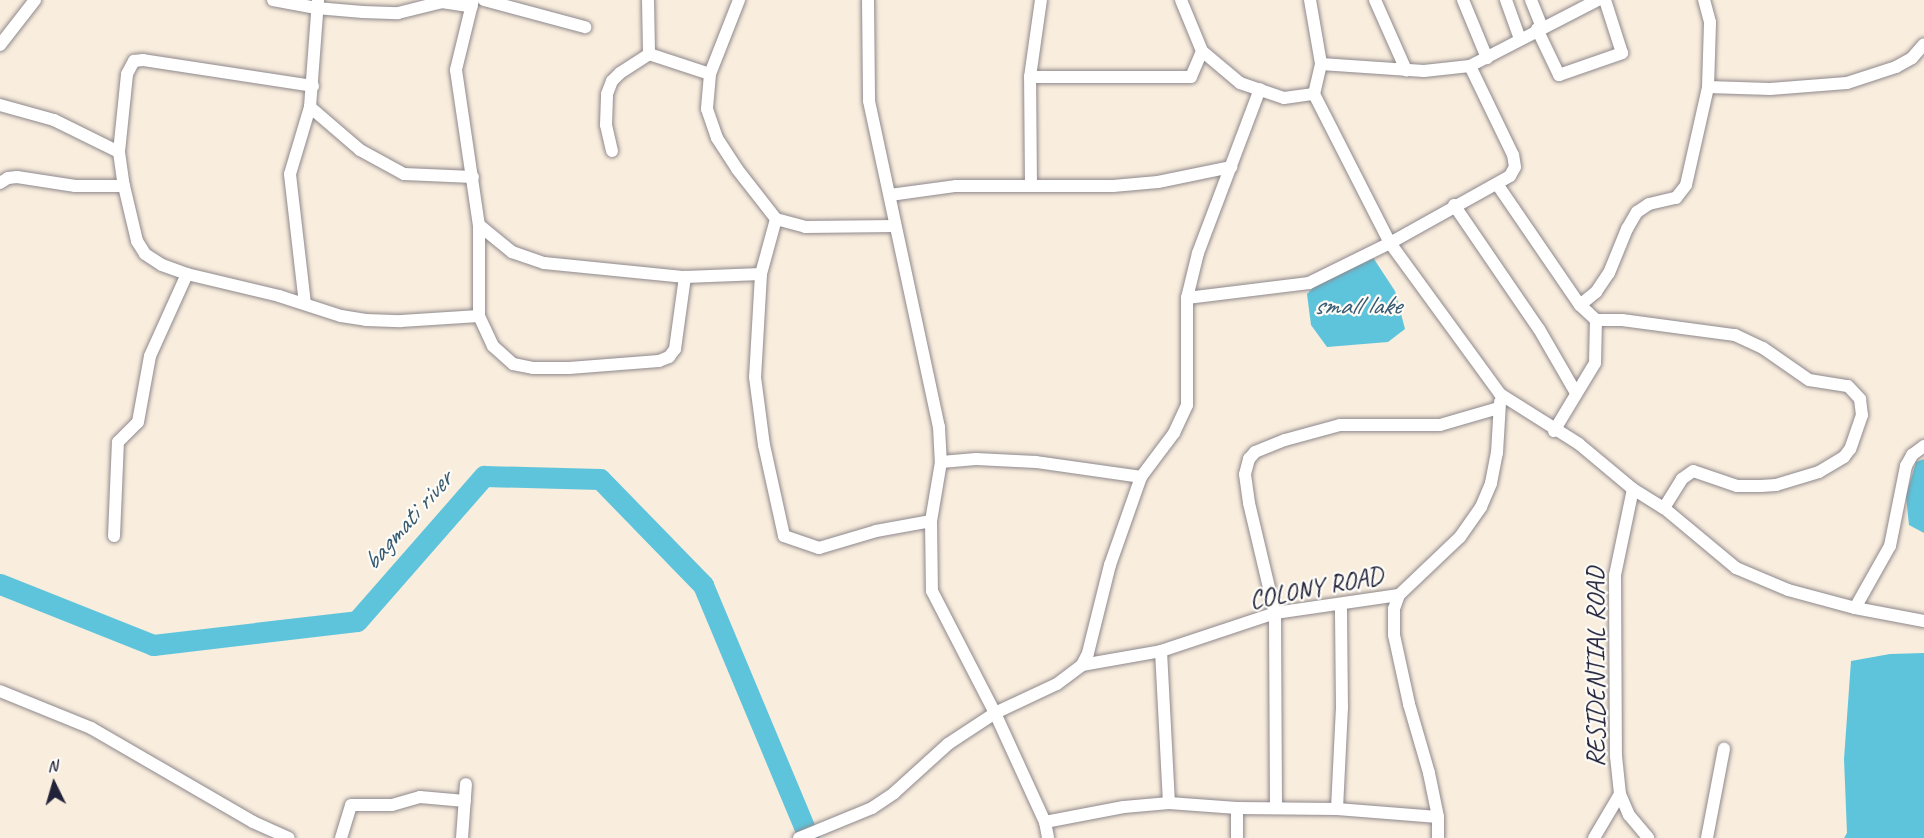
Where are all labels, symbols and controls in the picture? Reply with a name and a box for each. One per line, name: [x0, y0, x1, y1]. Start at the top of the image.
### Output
water label: small lake: [1313, 290, 1401, 322]
water label: bagmati river: [355, 464, 459, 578]
street label: COLONY ROAD: [1246, 560, 1386, 616]
street label: RESIDENTIAL ROAD: [1580, 567, 1612, 767]
north arrow: [24, 754, 84, 814]
text: N: [47, 756, 58, 776]

